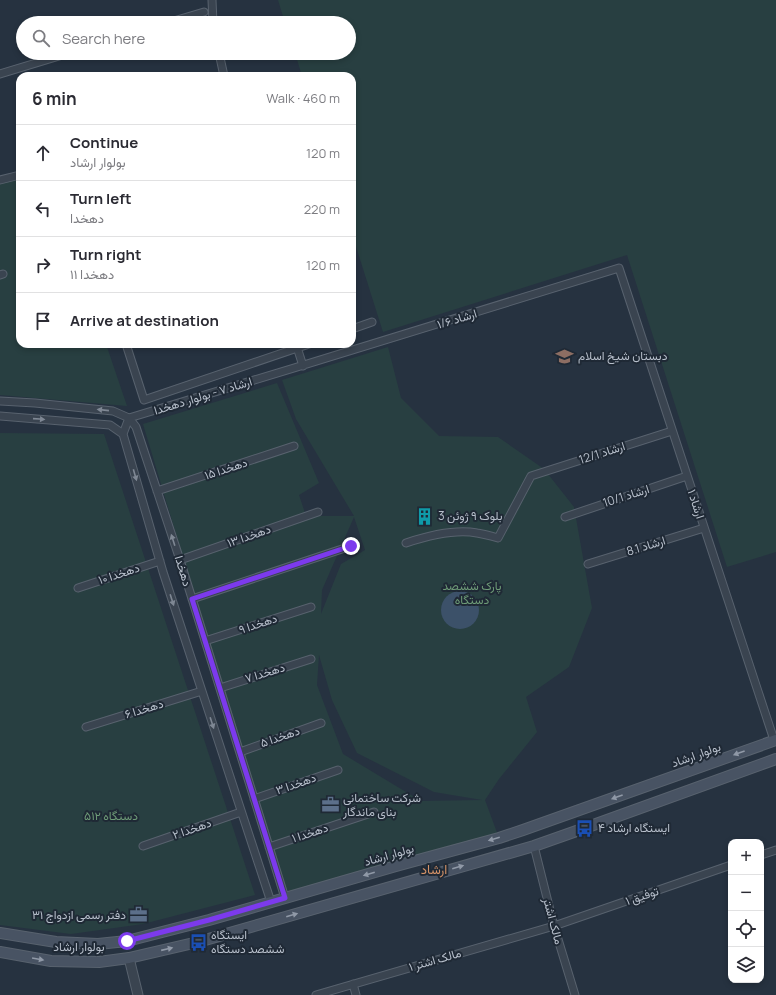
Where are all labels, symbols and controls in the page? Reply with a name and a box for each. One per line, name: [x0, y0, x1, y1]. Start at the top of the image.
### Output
search box: [16, 16, 356, 60]
icon: search: [30, 27, 52, 49]
text: Search here: [62, 28, 145, 49]
text: 6 min: [32, 87, 77, 110]
text: Walk · 460 m: [266, 89, 340, 107]
text: Continue: [70, 132, 138, 153]
icon: ahead: [32, 142, 54, 164]
text: 120 m: [306, 144, 340, 162]
text: بولوار ارشاد: [70, 153, 126, 171]
text: Turn left: [70, 188, 132, 209]
icon: left: [32, 198, 54, 220]
text: 220 m: [304, 200, 340, 218]
text: دهخدا: [70, 209, 104, 227]
text: Turn right: [70, 244, 141, 265]
icon: right: [32, 254, 54, 276]
text: 120 m: [306, 256, 340, 274]
text: دهخدا ۱۱: [70, 265, 114, 283]
street label: ارشاد ۱/۶: [435, 304, 479, 333]
icon: arrive: [32, 310, 54, 332]
text: Arrive at destination: [70, 310, 219, 331]
school or university icon: دبستان شیخ اسلام: [555, 346, 575, 366]
place label: دبستان شیخ اسلام: [578, 347, 668, 365]
street label: ارشاد ۷ - بولوار دهخدا: [152, 372, 254, 419]
one-way arrow: [97, 407, 109, 413]
one-way arrow: [33, 416, 45, 423]
street label: ارشاد 12/1: [577, 437, 627, 468]
street label: دهخدا ۱۵: [202, 454, 250, 483]
one-way arrow: [132, 469, 138, 481]
street label: ارشاد 10/1: [600, 480, 651, 511]
street label: ارشاد ۱: [684, 487, 709, 521]
building icon: بلوک ۹ ژوئن 3: [415, 506, 435, 526]
place label: بلوک ۹ ژوئن 3: [438, 507, 502, 524]
street label: دهخدا ۱۳: [225, 520, 273, 551]
street label: ارشاد 8.1: [624, 532, 667, 559]
one-way arrow: [170, 534, 176, 546]
route end: [342, 537, 360, 555]
street label: دهخدا: [171, 553, 196, 589]
street label: دهخدا ۱۰: [96, 559, 142, 588]
park label: پارک‌ ششصد دستگاه: [442, 577, 502, 608]
one-way arrow: [169, 594, 175, 606]
street label: دهخدا ۹: [236, 609, 280, 638]
street label: دهخدا ۷: [243, 658, 287, 687]
street label: دهخدا ۶: [122, 695, 166, 722]
one-way arrow: [210, 718, 216, 730]
street label: دهخدا ۵: [258, 722, 302, 751]
street label: بولوار ارشاد: [669, 738, 723, 771]
one-way arrow: [733, 750, 745, 756]
street label: دهخدا ۳: [273, 769, 319, 798]
place label: شرکت ساختمانی بنای ماندگار: [342, 789, 421, 820]
office icon: شرکت ساختمانی بنای ماندگار: [320, 795, 340, 815]
one-way arrow: [611, 795, 623, 801]
park label: ۵۱۲ دستگاه: [84, 807, 138, 824]
street label: دهخدا ۲: [170, 814, 214, 843]
bus stop icon: ایستگاه ارشاد ۴: [575, 818, 595, 838]
street label: دهخدا ۱: [289, 819, 330, 846]
place label: ایستگاه ارشاد ۴: [598, 819, 670, 836]
one-way arrow: [488, 836, 500, 842]
street label: بولوار ارشاد: [362, 839, 416, 870]
map controls: [728, 839, 764, 983]
button: +: [728, 839, 764, 875]
district label: ارشاد: [421, 860, 447, 878]
one-way arrow: [452, 864, 464, 870]
one-way arrow: [363, 871, 375, 877]
button: −: [728, 875, 764, 911]
street label: توفیق ۱: [623, 882, 661, 909]
street label: مالک اشتر: [539, 895, 568, 946]
office icon: دفتر رسمی ازدواج ۳۱: [129, 905, 149, 925]
place label: دفتر رسمی ازدواج ۳۱: [32, 906, 126, 924]
button: locate: [728, 911, 764, 947]
one-way arrow: [287, 912, 299, 918]
place label: ایستگاه ششصد دستگاه: [211, 926, 284, 957]
route start: [118, 932, 136, 950]
bus stop icon: ایستگاه ششصد دستگاه: [188, 932, 208, 952]
street label: بولوار ارشاد: [53, 938, 105, 955]
street label: مالک اشتر ۱: [407, 944, 463, 975]
one-way arrow: [161, 946, 173, 952]
button: layers: [728, 947, 764, 983]
one-way arrow: [32, 956, 45, 962]

